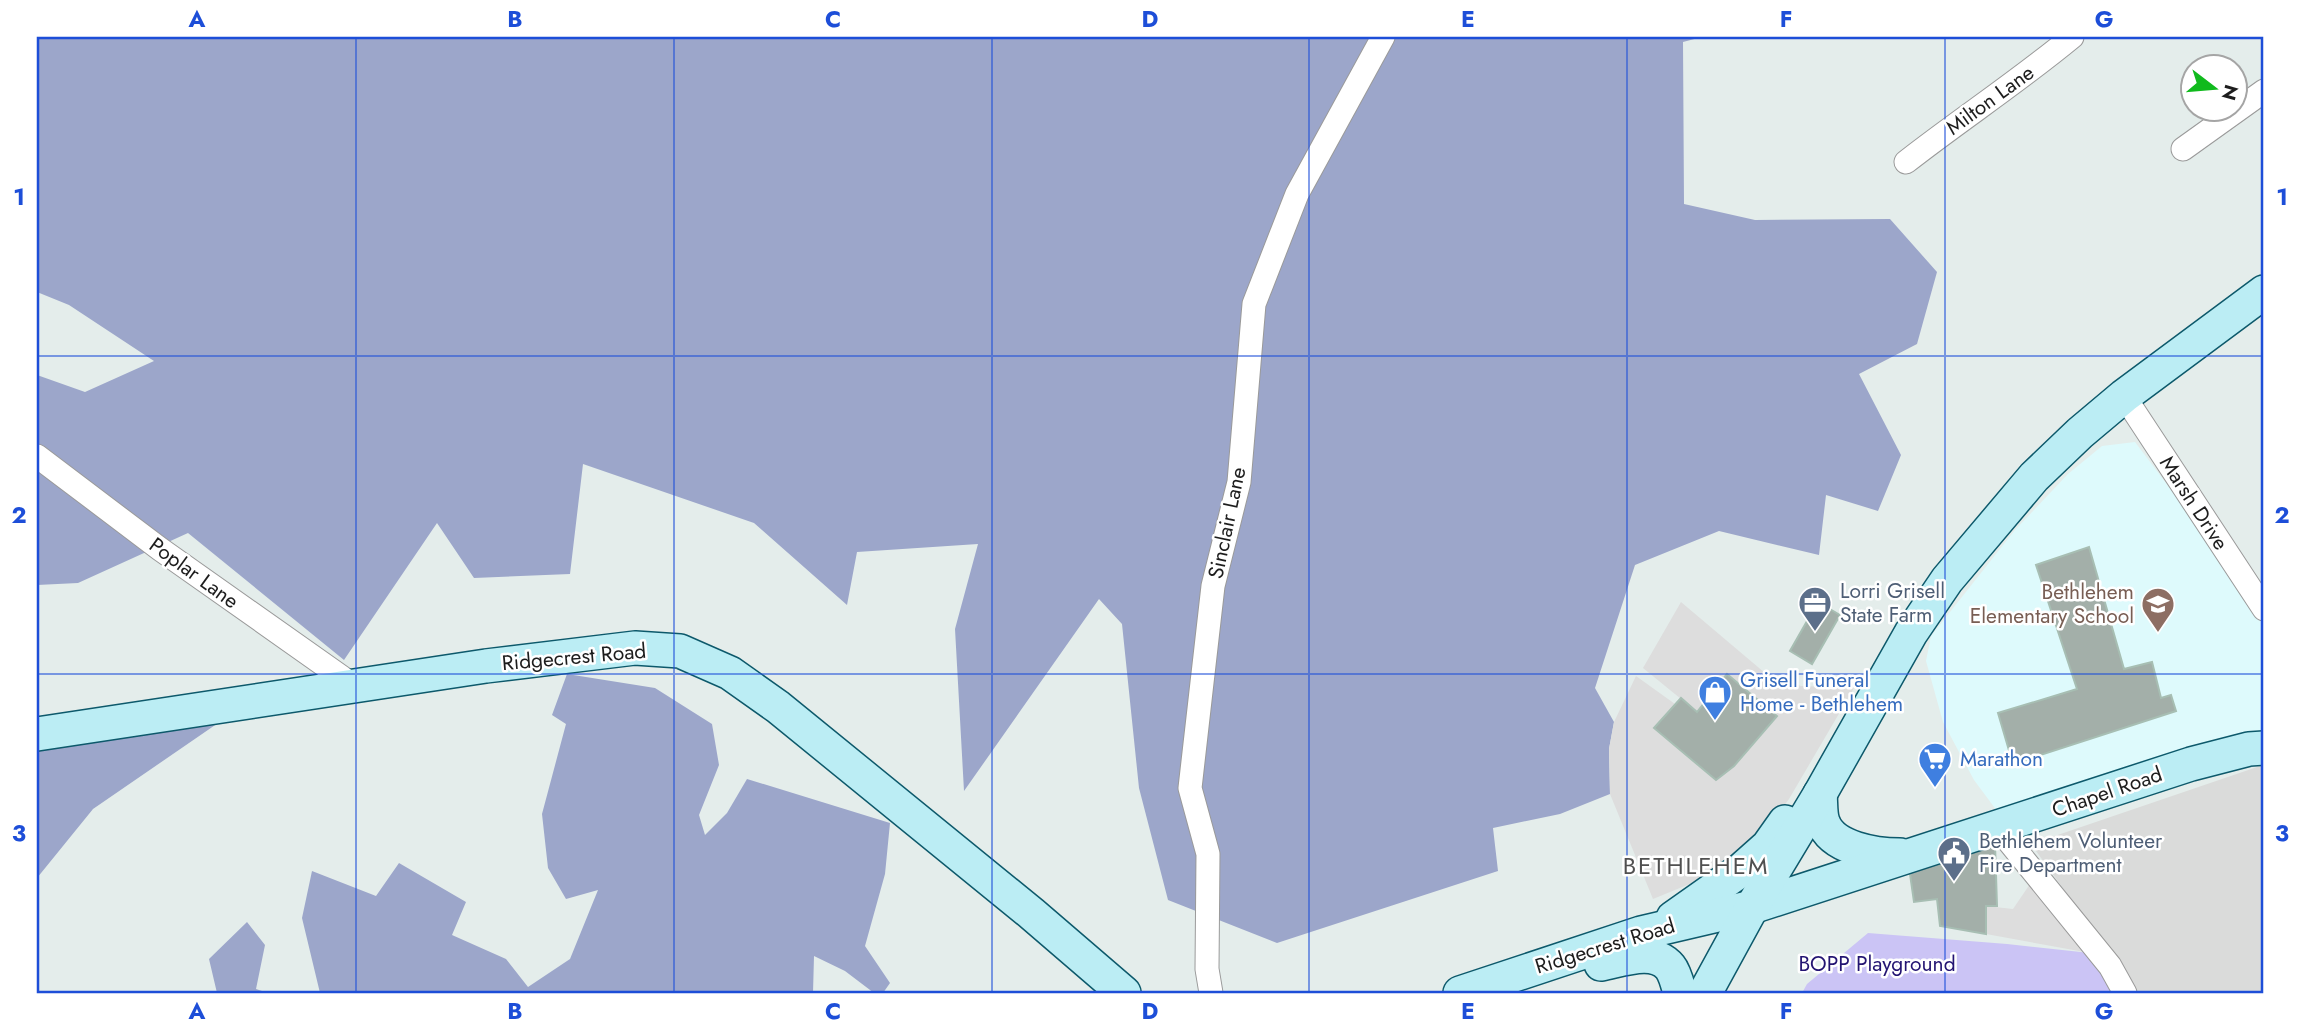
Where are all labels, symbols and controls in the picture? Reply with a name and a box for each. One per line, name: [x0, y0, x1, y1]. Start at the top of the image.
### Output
text: A: [188, 2, 206, 36]
text: B: [507, 2, 523, 36]
text: C: [825, 2, 841, 36]
text: D: [1142, 2, 1159, 36]
text: E: [1461, 2, 1475, 36]
text: F: [1780, 2, 1792, 36]
text: G: [2095, 2, 2113, 36]
north arrow: [2178, 52, 2248, 122]
street label: Milton Lane: [1940, 58, 2040, 142]
text: N: [2215, 82, 2245, 104]
text: 1: [13, 180, 25, 214]
text: 1: [2276, 180, 2288, 214]
street label: Marsh Drive: [2152, 450, 2236, 556]
street label: Sinclair Lane: [1201, 464, 1253, 582]
text: 2: [11, 498, 27, 532]
text: 2: [2274, 498, 2290, 532]
street label: Poplar Lane: [143, 530, 245, 616]
place label: Lorri Grisell State Farm: [1840, 576, 1945, 630]
place label: Bethlehem Elementary School: [1970, 577, 2134, 631]
office icon: Lorri Grisell State Farm: [1796, 584, 1834, 633]
school or university icon: Bethlehem Elementary School: [2139, 585, 2177, 634]
street label: Ridgecrest Road: [501, 636, 647, 678]
place label: Grisell Funeral Home - Bethlehem: [1740, 665, 1903, 719]
shop icon: Grisell Funeral Home - Bethlehem: [1696, 673, 1734, 722]
supermarket icon: Marathon: [1916, 740, 1954, 789]
place label: Marathon: [1960, 744, 2043, 774]
street label: Chapel Road: [2048, 759, 2166, 825]
text: 3: [12, 816, 26, 850]
text: 3: [2275, 816, 2289, 850]
place label: Bethlehem Volunteer Fire Department: [1979, 826, 2163, 880]
public building icon: Bethlehem Volunteer Fire Department: [1935, 834, 1973, 883]
district label: BETHLEHEM: [1623, 848, 1769, 883]
street label: Ridgecrest Road: [1531, 910, 1679, 982]
park label: BOPP Playground: [1798, 949, 1956, 979]
text: A: [188, 994, 206, 1028]
text: B: [507, 994, 523, 1028]
text: C: [825, 994, 841, 1028]
text: D: [1142, 994, 1159, 1028]
text: E: [1461, 994, 1475, 1028]
text: F: [1780, 994, 1792, 1028]
text: G: [2095, 994, 2113, 1028]

